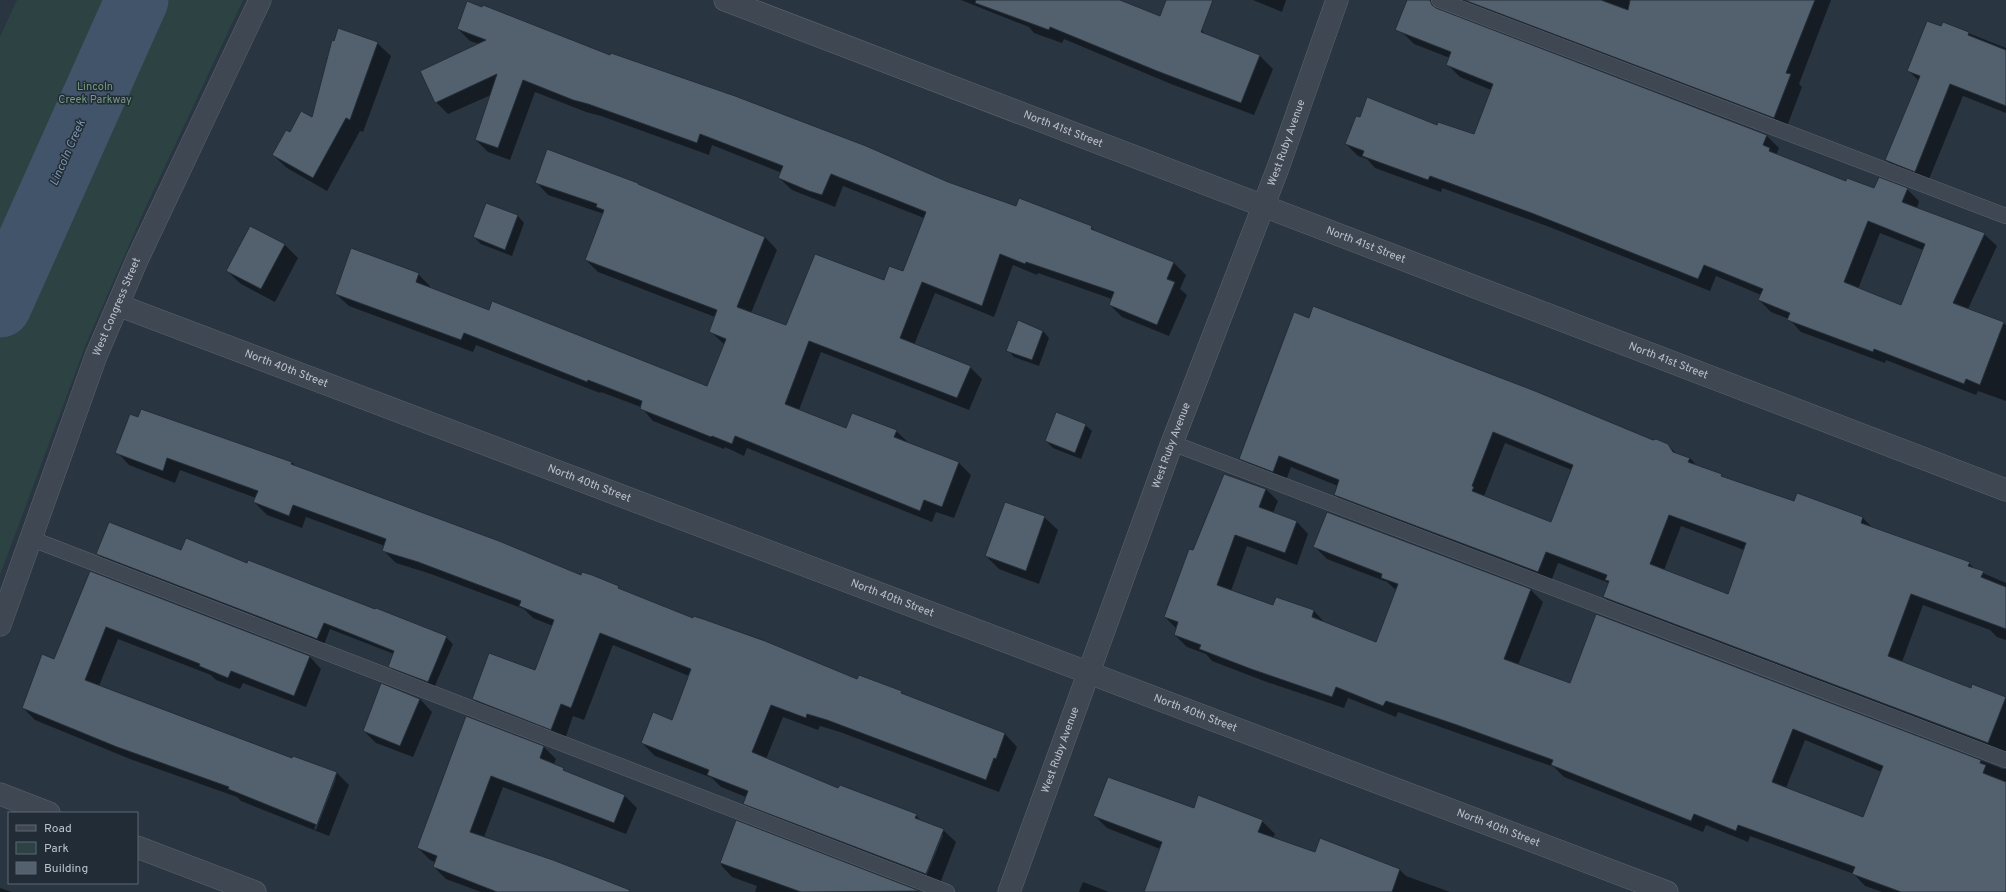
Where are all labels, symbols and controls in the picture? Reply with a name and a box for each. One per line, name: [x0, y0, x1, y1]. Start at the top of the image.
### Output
park label: Lincoln Creek Parkway: [58, 80, 132, 107]
street label: West Ruby Avenue: [1265, 98, 1309, 188]
street label: North 41st Street: [1021, 108, 1105, 151]
water label: Lincoln Creek: [46, 117, 90, 188]
street label: North 41st Street: [1324, 224, 1407, 267]
street label: West Congress Street: [90, 256, 144, 358]
street label: North 41st Street: [1627, 339, 1710, 382]
street label: North 40th Street: [243, 347, 330, 391]
street label: West Ruby Avenue: [1149, 400, 1194, 491]
street label: North 40th Street: [546, 461, 633, 506]
street label: North 40th Street: [849, 576, 936, 621]
street label: North 40th Street: [1152, 691, 1239, 735]
street label: West Ruby Avenue: [1038, 705, 1083, 795]
street label: North 40th Street: [1455, 806, 1542, 850]
legend: [8, 812, 138, 884]
text: Road: [44, 821, 72, 837]
text: Park: [44, 841, 69, 857]
text: Building: [44, 861, 88, 877]

